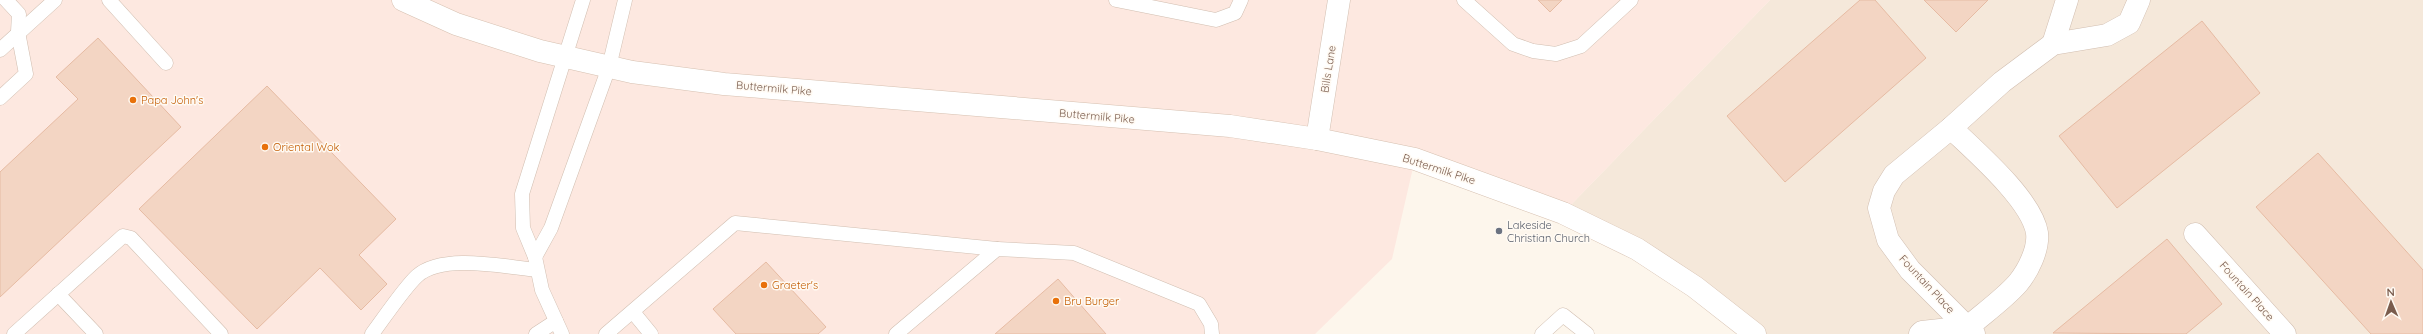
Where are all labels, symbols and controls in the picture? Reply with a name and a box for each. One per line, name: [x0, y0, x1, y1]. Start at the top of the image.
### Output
street label: Bills Lane: [1317, 44, 1339, 94]
street label: Buttermilk Pike: [736, 78, 812, 98]
place label: Papa John's: [141, 93, 203, 107]
marker: Papa John's: [128, 95, 138, 105]
street label: Buttermilk Pike: [1059, 106, 1135, 126]
place label: Oriental Wok: [273, 140, 340, 154]
marker: Oriental Wok: [260, 142, 270, 152]
street label: Buttermilk Pike: [1401, 151, 1477, 187]
place label: Lakeside Christian Church: [1507, 218, 1590, 245]
marker: Lakeside Christian Church: [1494, 226, 1504, 236]
street label: Fountain Place: [1896, 252, 1958, 316]
street label: Fountain Place: [2217, 258, 2277, 324]
place label: Graeter's: [772, 278, 818, 292]
marker: Graeter's: [759, 280, 769, 290]
north arrow: [2371, 282, 2411, 322]
text: N: [2386, 285, 2395, 299]
place label: Bru Burger: [1064, 294, 1120, 308]
marker: Bru Burger: [1051, 296, 1061, 306]

